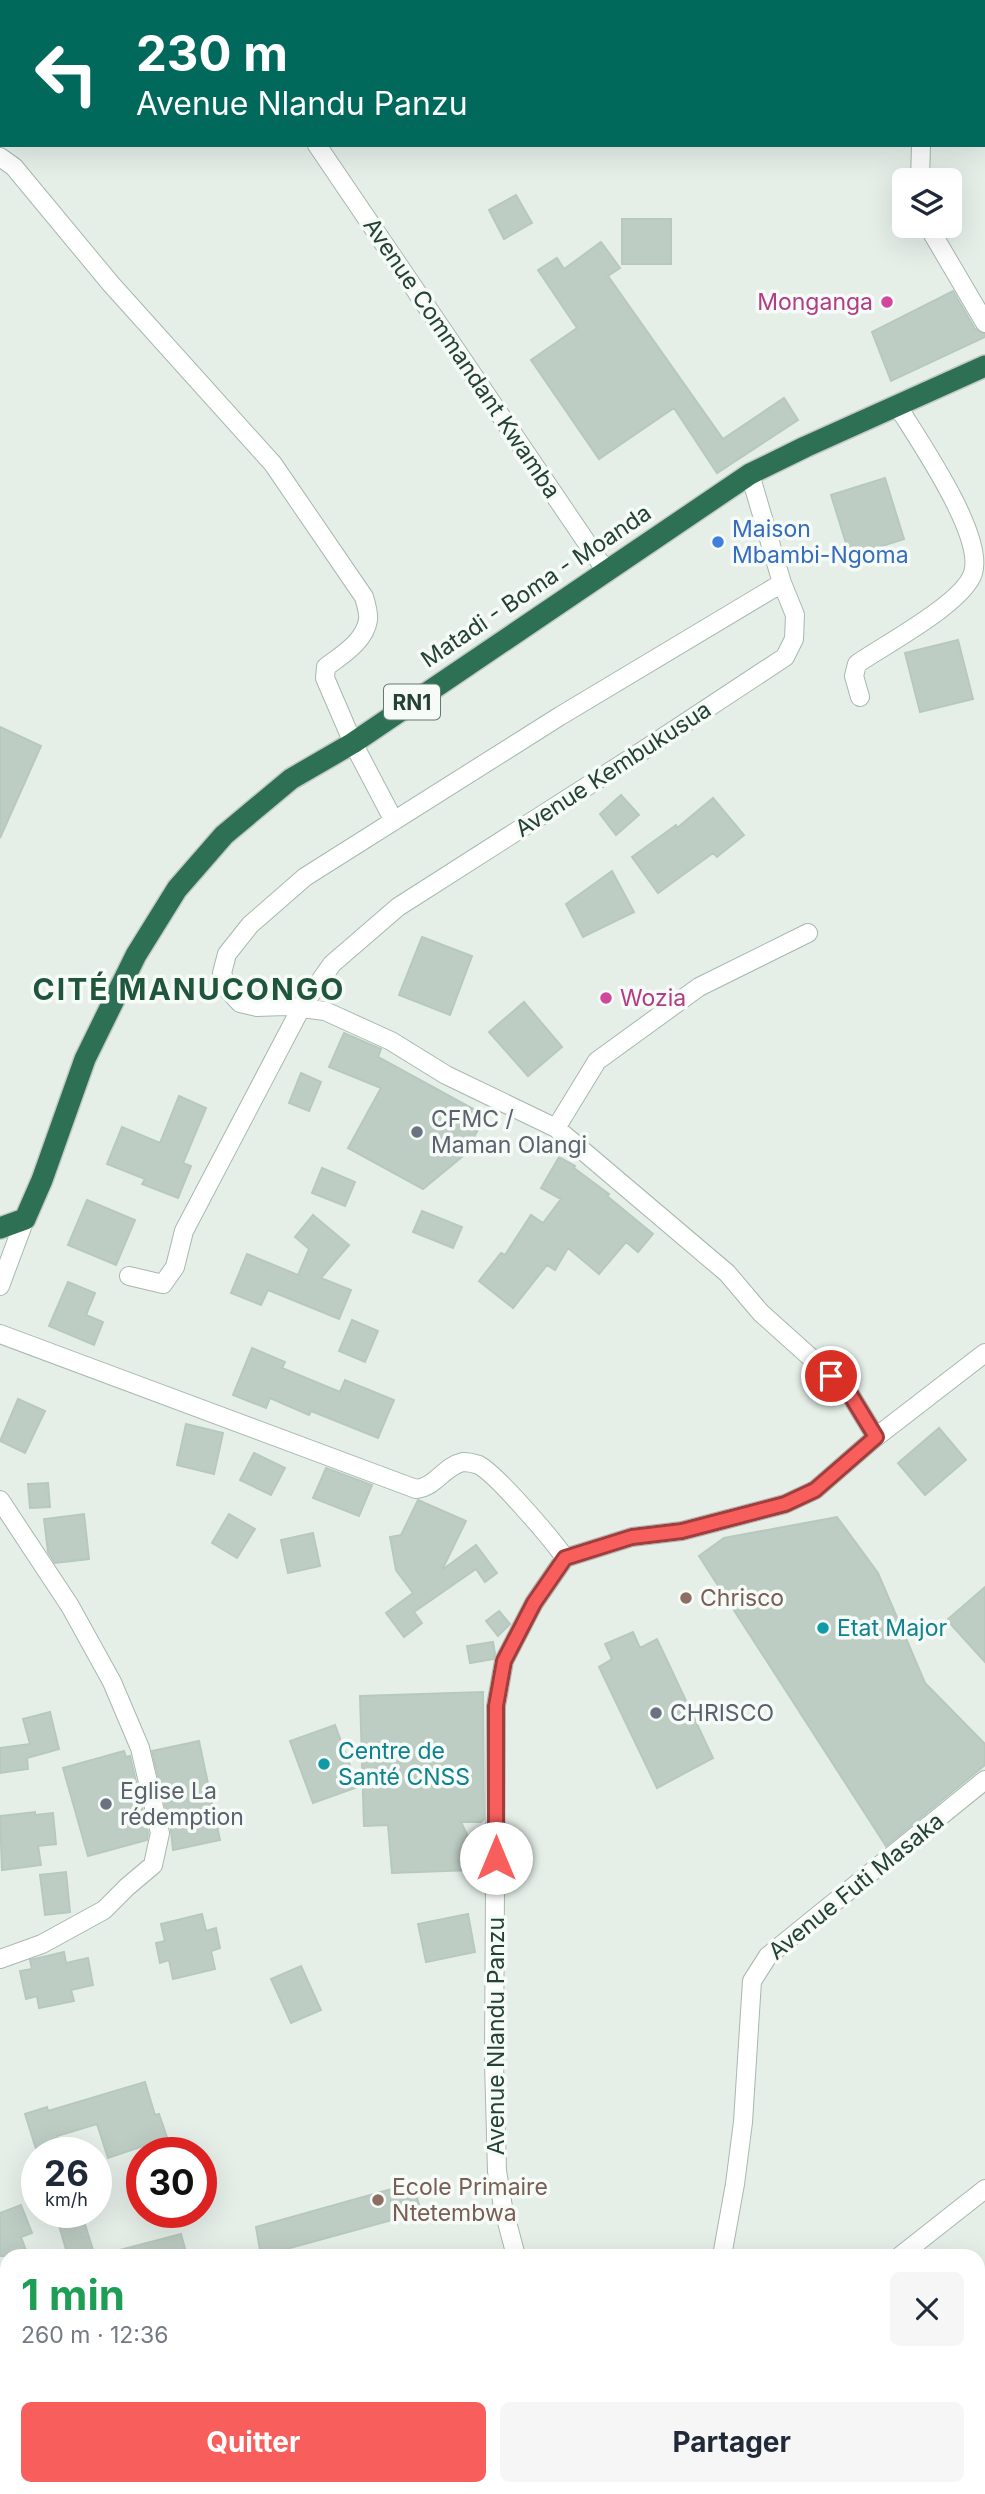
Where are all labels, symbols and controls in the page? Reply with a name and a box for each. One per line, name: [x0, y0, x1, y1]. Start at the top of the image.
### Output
text: 230 m: [136, 24, 288, 83]
icon: left: [21, 28, 112, 119]
text: Avenue Nlandu Panzu: [136, 84, 468, 123]
map controls: [892, 168, 962, 238]
button: layers: [892, 168, 962, 238]
street label: Avenue Commandant Kwamba: [357, 212, 567, 504]
place label: Monganga: [757, 288, 873, 316]
marker: Monganga: [879, 294, 895, 310]
street label: Matadi - Boma - Moanda: [416, 499, 656, 673]
place label: Maison Mbambi-Ngoma: [732, 515, 909, 569]
marker: Maison Mbambi-Ngoma: [710, 534, 726, 550]
road number: RN1: [384, 684, 440, 720]
street label: Avenue Kembukusua: [510, 695, 716, 843]
district label: CITÉ MANUCONGO: [33, 971, 345, 1007]
place label: Wozia: [620, 984, 686, 1012]
marker: Wozia: [598, 990, 614, 1006]
place label: CFMC / Maman Olangi: [431, 1105, 587, 1159]
marker: CFMC / Maman Olangi: [409, 1124, 425, 1140]
pin: [801, 1346, 861, 1406]
icon: arrive: [812, 1357, 850, 1395]
place label: Chrisco: [700, 1584, 784, 1612]
marker: Chrisco: [678, 1590, 694, 1606]
place label: Etat Major: [837, 1614, 947, 1642]
marker: Etat Major: [815, 1620, 831, 1636]
place label: CHRISCO: [670, 1699, 774, 1727]
marker: CHRISCO: [648, 1705, 664, 1721]
place label: Centre de Santé CNSS: [338, 1737, 470, 1791]
marker: Centre de Santé CNSS: [316, 1756, 332, 1772]
place label: Eglise La rédemption: [120, 1777, 244, 1831]
marker: Eglise La rédemption: [98, 1796, 114, 1812]
street label: Avenue Futi Masaka: [763, 1807, 949, 1965]
position arrow: [459, 1821, 533, 1895]
street label: Avenue Nlandu Panzu: [482, 1917, 510, 2155]
speed limit sign: 30: [126, 2137, 217, 2228]
text: 26: [44, 2152, 89, 2194]
place label: Ecole Primaire Ntetembwa: [392, 2173, 548, 2227]
text: km/h: [45, 2189, 88, 2210]
marker: Ecole Primaire Ntetembwa: [370, 2192, 386, 2208]
text: 1 min: [21, 2269, 125, 2320]
button: close: [890, 2272, 964, 2346]
text: 260 m · 12:36: [21, 2321, 168, 2349]
button: Quitter: [21, 2402, 486, 2482]
button: Partager: [500, 2402, 964, 2482]

